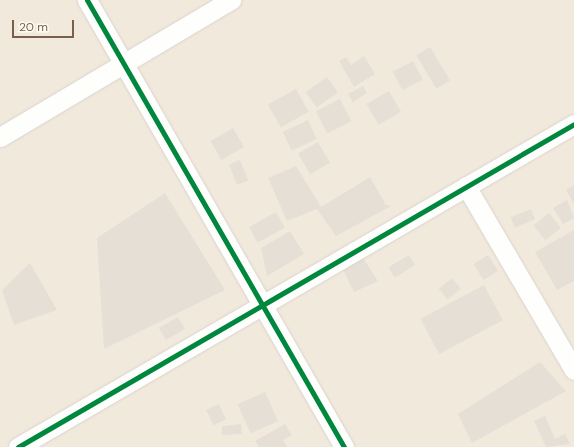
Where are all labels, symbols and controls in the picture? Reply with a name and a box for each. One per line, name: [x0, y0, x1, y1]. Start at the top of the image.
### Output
scale bar: [14, 12, 76, 38]
text: 20 m: [19, 19, 48, 35]

